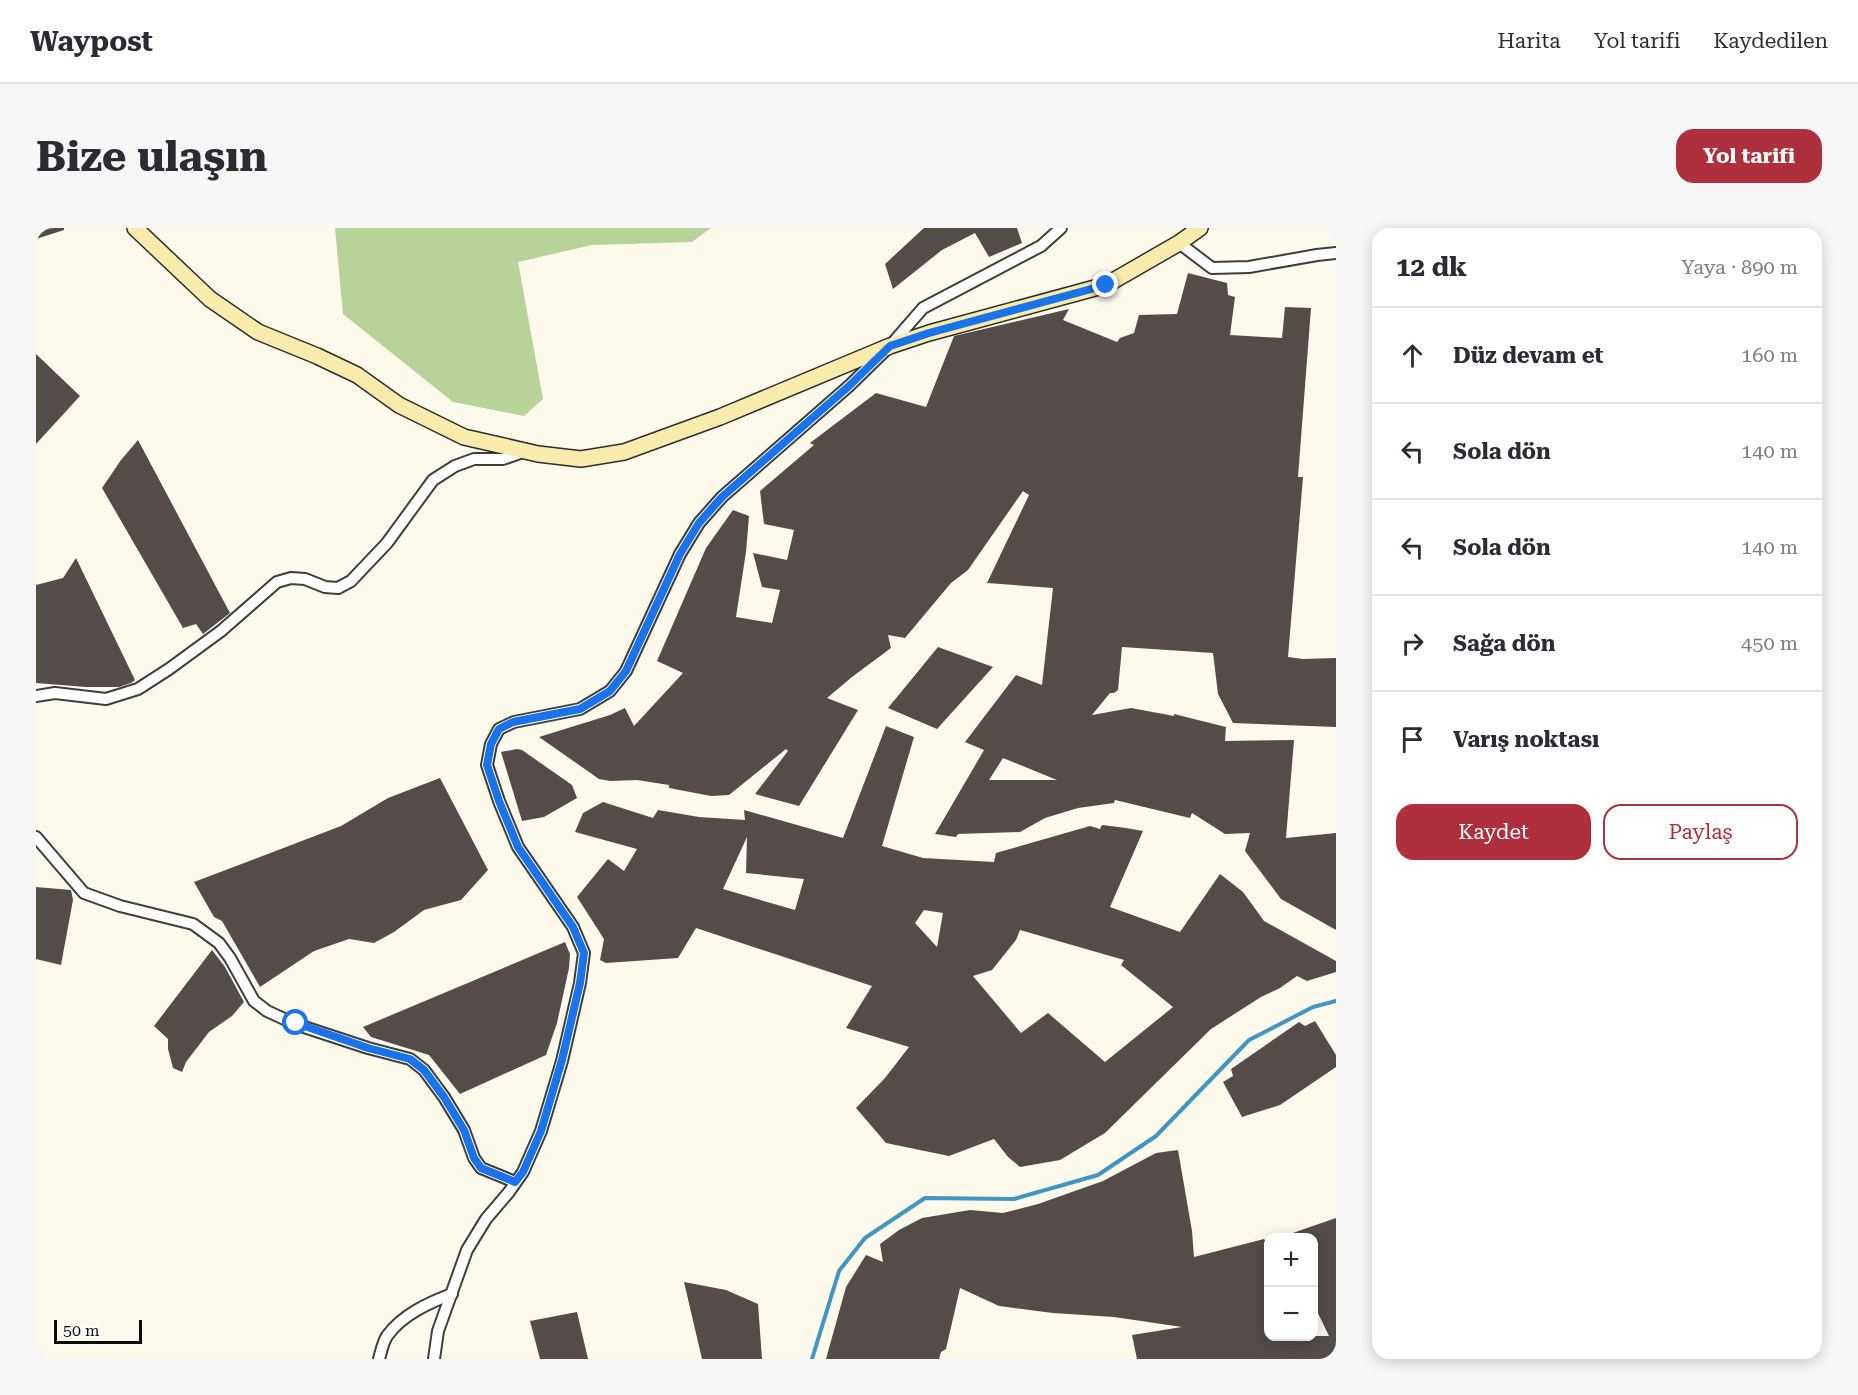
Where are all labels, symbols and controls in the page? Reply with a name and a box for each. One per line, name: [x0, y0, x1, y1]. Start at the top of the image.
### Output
text: Waypost: [30, 25, 153, 58]
text: Harita: [1498, 29, 1561, 53]
text: Yol tarifi: [1594, 29, 1680, 53]
text: Kaydedilen: [1713, 29, 1828, 53]
button: Yol tarifi: [1676, 129, 1822, 183]
text: Bize ulaşın: [36, 132, 267, 181]
text: 12 dk: [1396, 252, 1467, 282]
text: Yaya · 890 m: [1681, 255, 1798, 279]
route end: [1092, 271, 1118, 297]
icon: ahead: [1396, 339, 1429, 372]
text: Düz devam et: [1453, 343, 1604, 368]
text: 160 m: [1741, 343, 1798, 367]
icon: left: [1396, 435, 1429, 468]
text: Sola dön: [1453, 439, 1551, 464]
text: 140 m: [1741, 439, 1798, 463]
icon: left: [1396, 531, 1429, 564]
text: Sola dön: [1453, 535, 1551, 560]
text: 140 m: [1741, 535, 1798, 559]
icon: right: [1396, 627, 1429, 660]
text: Sağa dön: [1453, 631, 1555, 656]
text: 450 m: [1741, 631, 1798, 655]
icon: arrive: [1396, 723, 1429, 756]
text: Varış noktası: [1453, 727, 1599, 752]
button: Kaydet: [1396, 804, 1591, 860]
button: Paylaş: [1603, 804, 1798, 860]
route start: [282, 1009, 308, 1035]
map controls: [1264, 1233, 1318, 1341]
button: +: [1264, 1233, 1318, 1287]
button: −: [1264, 1287, 1318, 1341]
scale bar: [54, 1317, 142, 1344]
text: 50 m: [63, 1321, 100, 1340]

